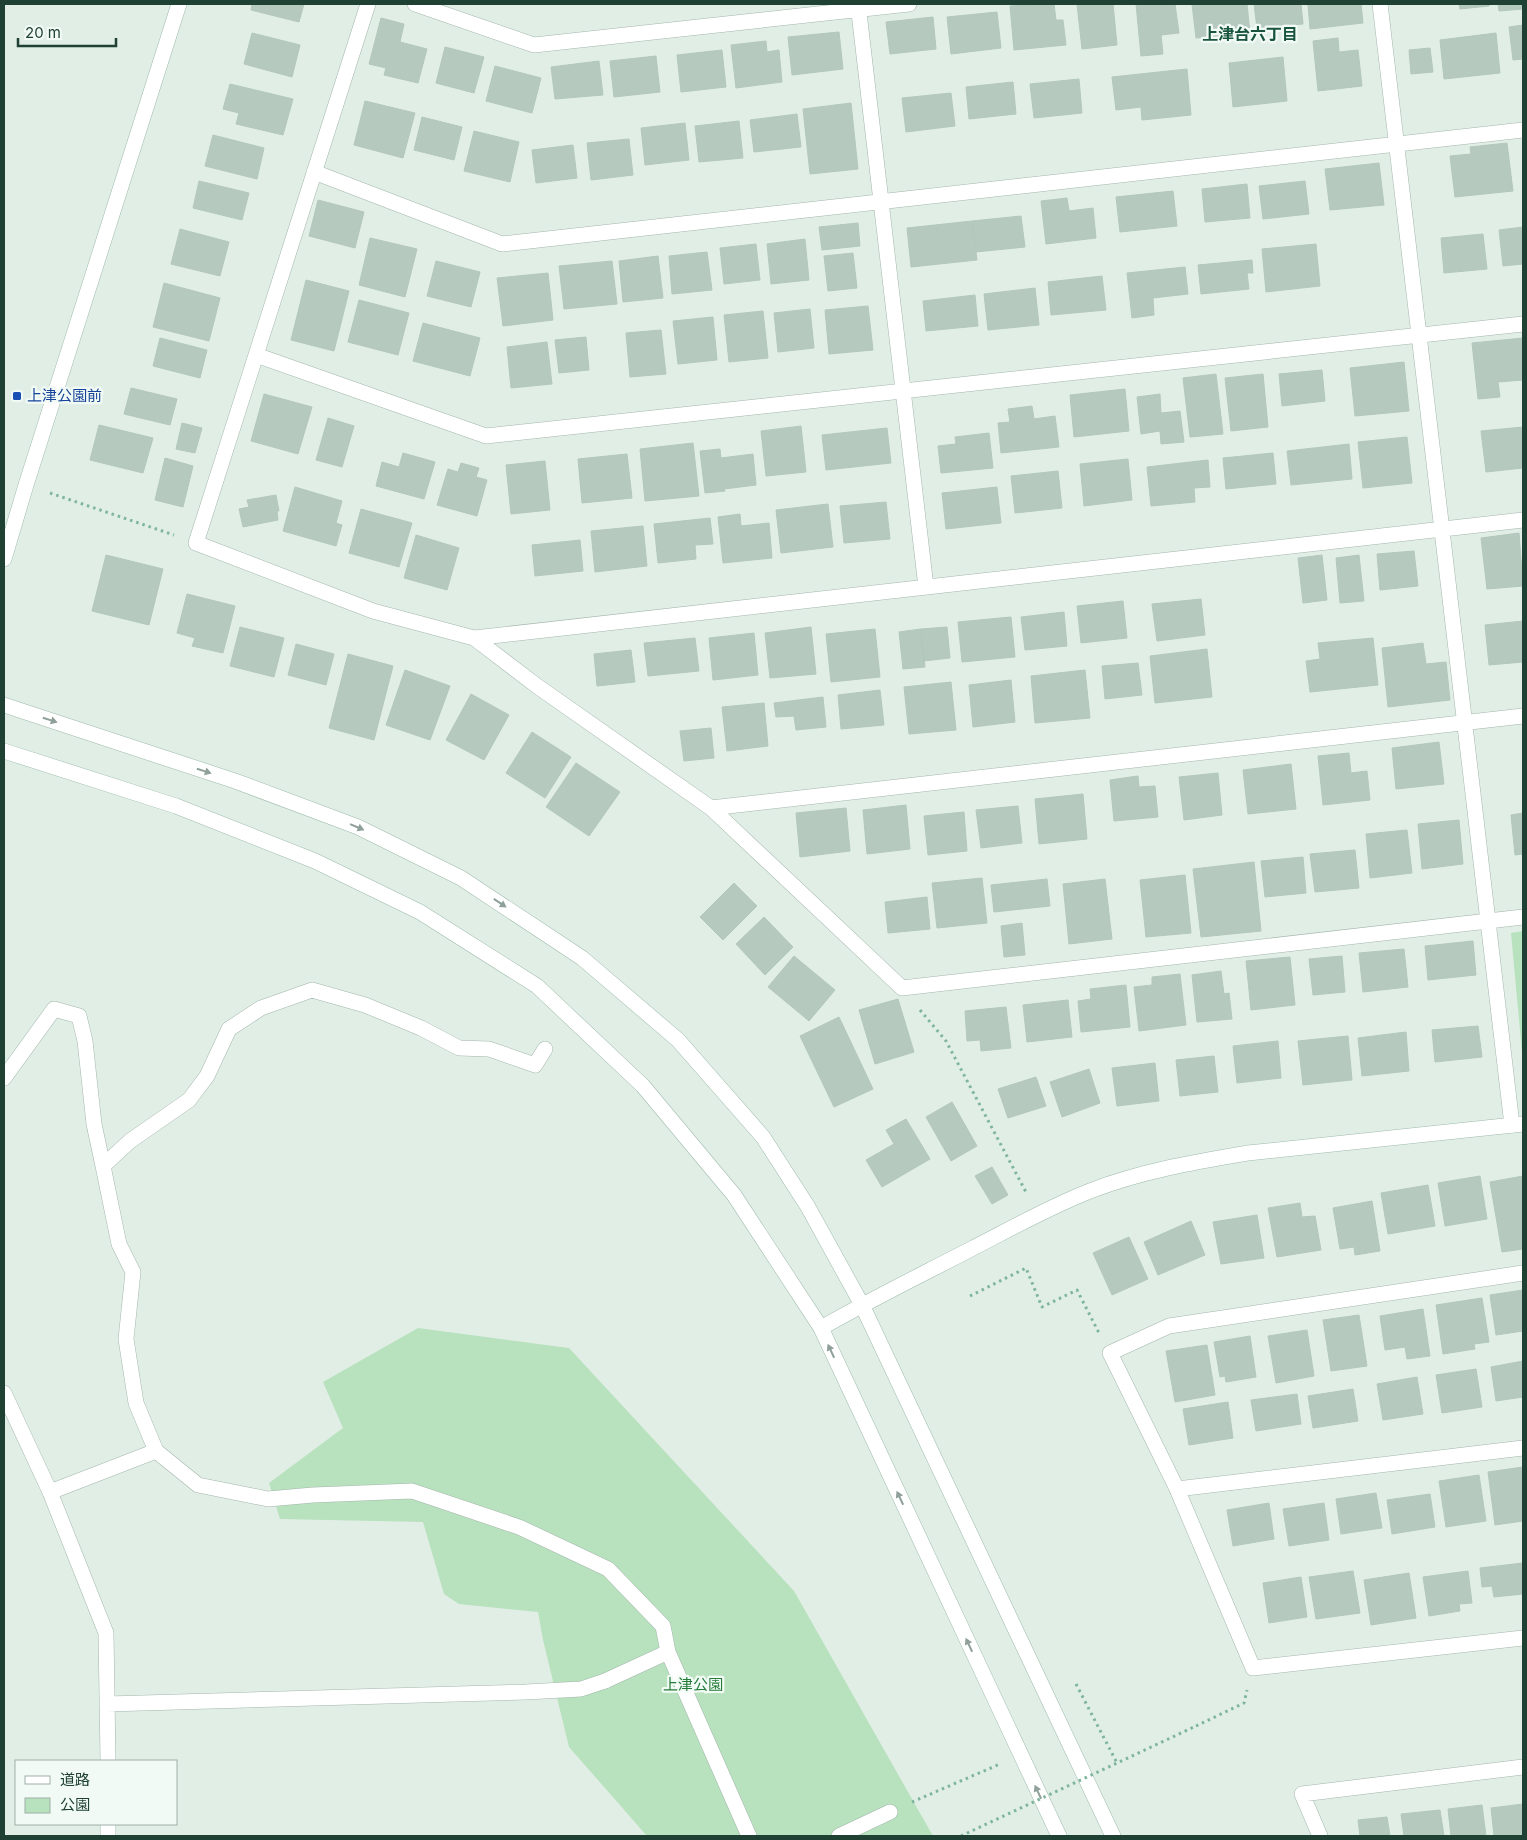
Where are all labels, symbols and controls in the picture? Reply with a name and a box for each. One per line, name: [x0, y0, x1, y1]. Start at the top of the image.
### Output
scale bar: [18, 15, 115, 47]
text: 20 m: [25, 23, 61, 42]
district label: 上津台六丁目: [1202, 24, 1298, 44]
place label: 上津公園前: [27, 386, 102, 405]
marker: 上津公園前: [11, 390, 23, 402]
one-way arrow: [43, 716, 58, 724]
one-way arrow: [197, 768, 212, 775]
one-way arrow: [350, 823, 364, 831]
one-way arrow: [493, 898, 507, 908]
one-way arrow: [827, 1344, 835, 1358]
one-way arrow: [896, 1491, 904, 1505]
one-way arrow: [965, 1638, 973, 1652]
park label: 上津公園: [663, 1675, 723, 1694]
legend: [15, 1760, 178, 1825]
text: 道路: [60, 1770, 90, 1789]
one-way arrow: [1034, 1785, 1042, 1799]
text: 公園: [60, 1795, 90, 1814]

